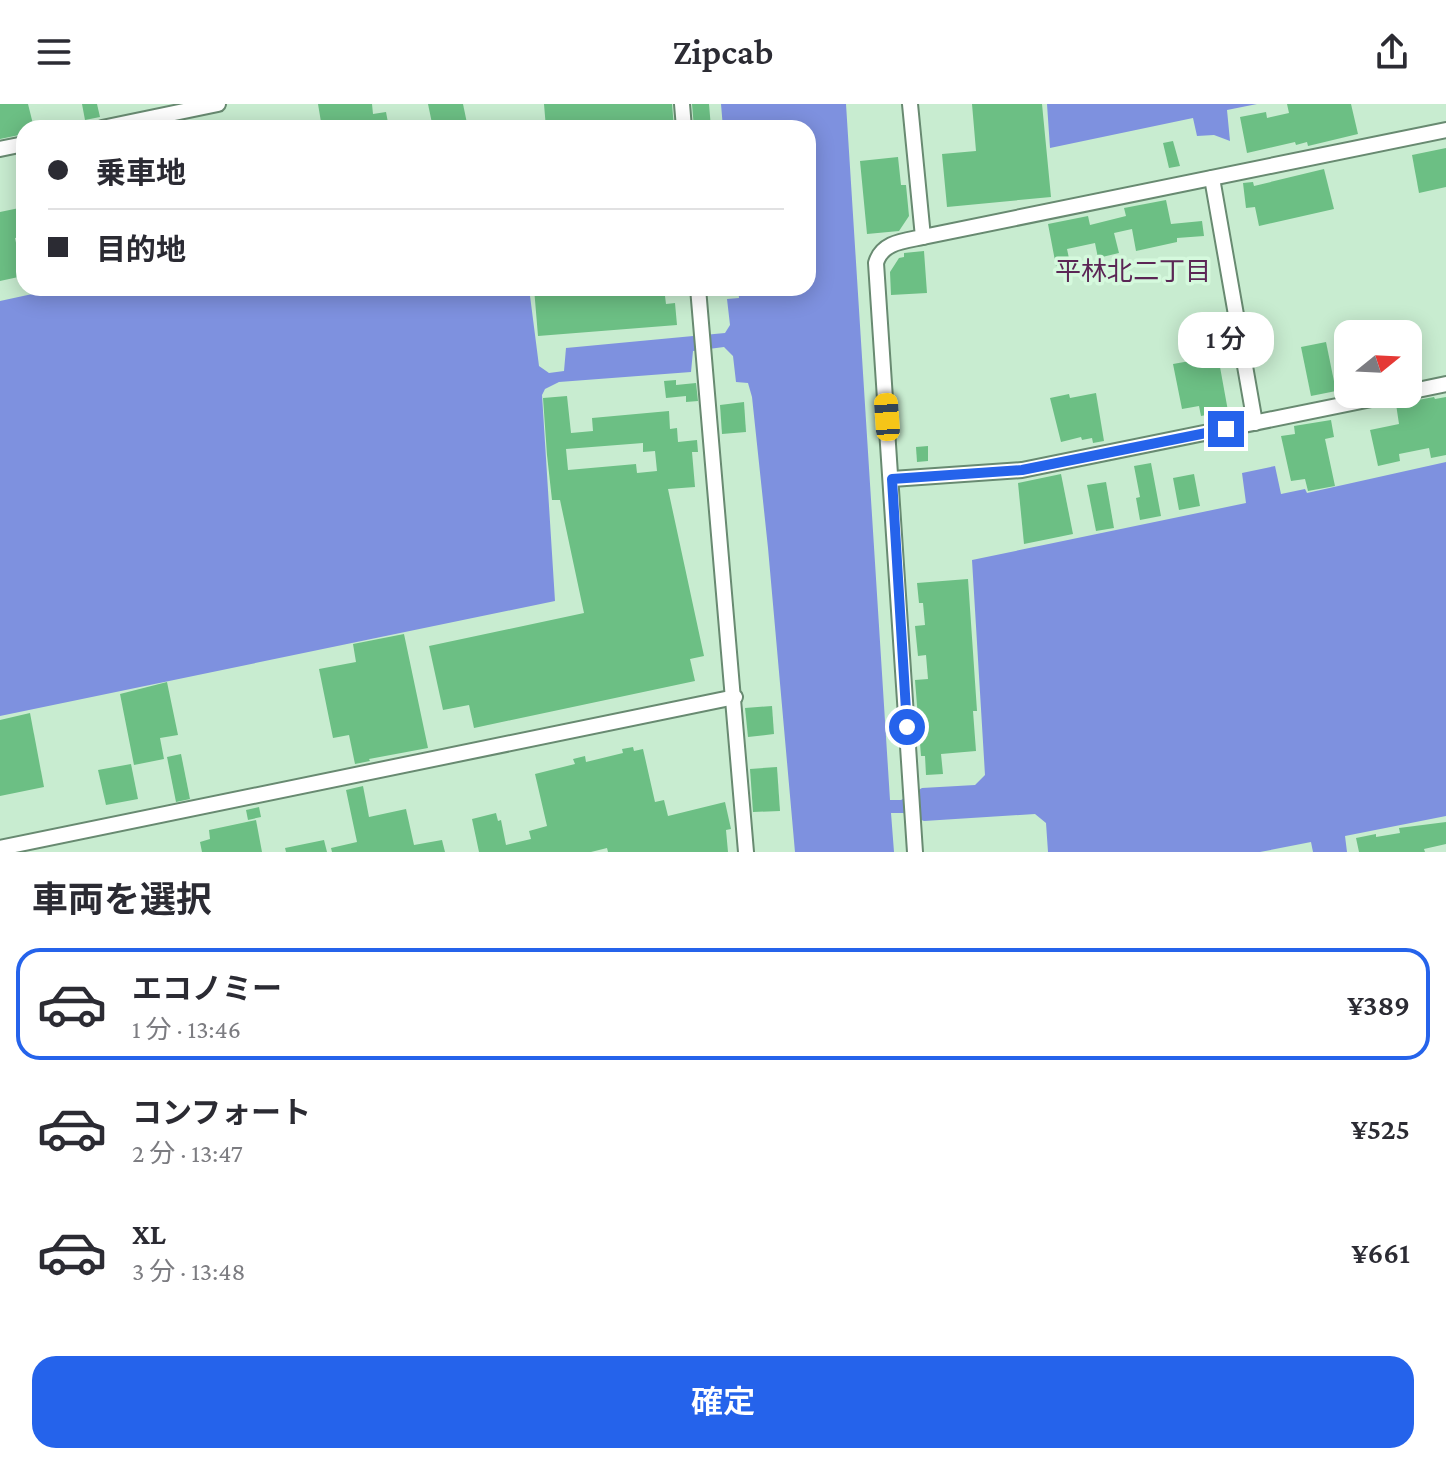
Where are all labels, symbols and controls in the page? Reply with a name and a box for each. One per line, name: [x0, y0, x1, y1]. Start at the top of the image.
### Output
icon: menu: [32, 30, 76, 74]
icon: share: [1370, 30, 1414, 74]
text: Zipcab: [673, 32, 773, 72]
text: 乗車地: [96, 156, 186, 189]
text: 目的地: [96, 233, 186, 266]
district label: 平林北二丁目: [1055, 257, 1211, 286]
callout: 1 分: [1178, 313, 1274, 369]
north arrow: [1334, 320, 1422, 408]
map controls: [1334, 320, 1422, 408]
text: 1 分: [1206, 325, 1246, 354]
car: [873, 392, 901, 442]
route end: [1208, 411, 1244, 447]
route start: [889, 709, 925, 745]
text: 車両を選択: [32, 880, 212, 920]
icon: car: [36, 968, 108, 1040]
text: エコノミー: [132, 972, 282, 1005]
text: ¥389: [1347, 988, 1410, 1021]
text: 1 分 · 13:46: [132, 1015, 241, 1044]
icon: car: [36, 1092, 108, 1164]
text: コンフォート: [132, 1096, 311, 1129]
text: ¥525: [1351, 1112, 1410, 1145]
text: 2 分 · 13:47: [132, 1139, 243, 1168]
icon: car: [36, 1216, 108, 1288]
text: XL: [132, 1217, 166, 1250]
text: ¥661: [1352, 1236, 1410, 1269]
text: 3 分 · 13:48: [132, 1257, 245, 1286]
button: 確定: [32, 1356, 1414, 1448]

